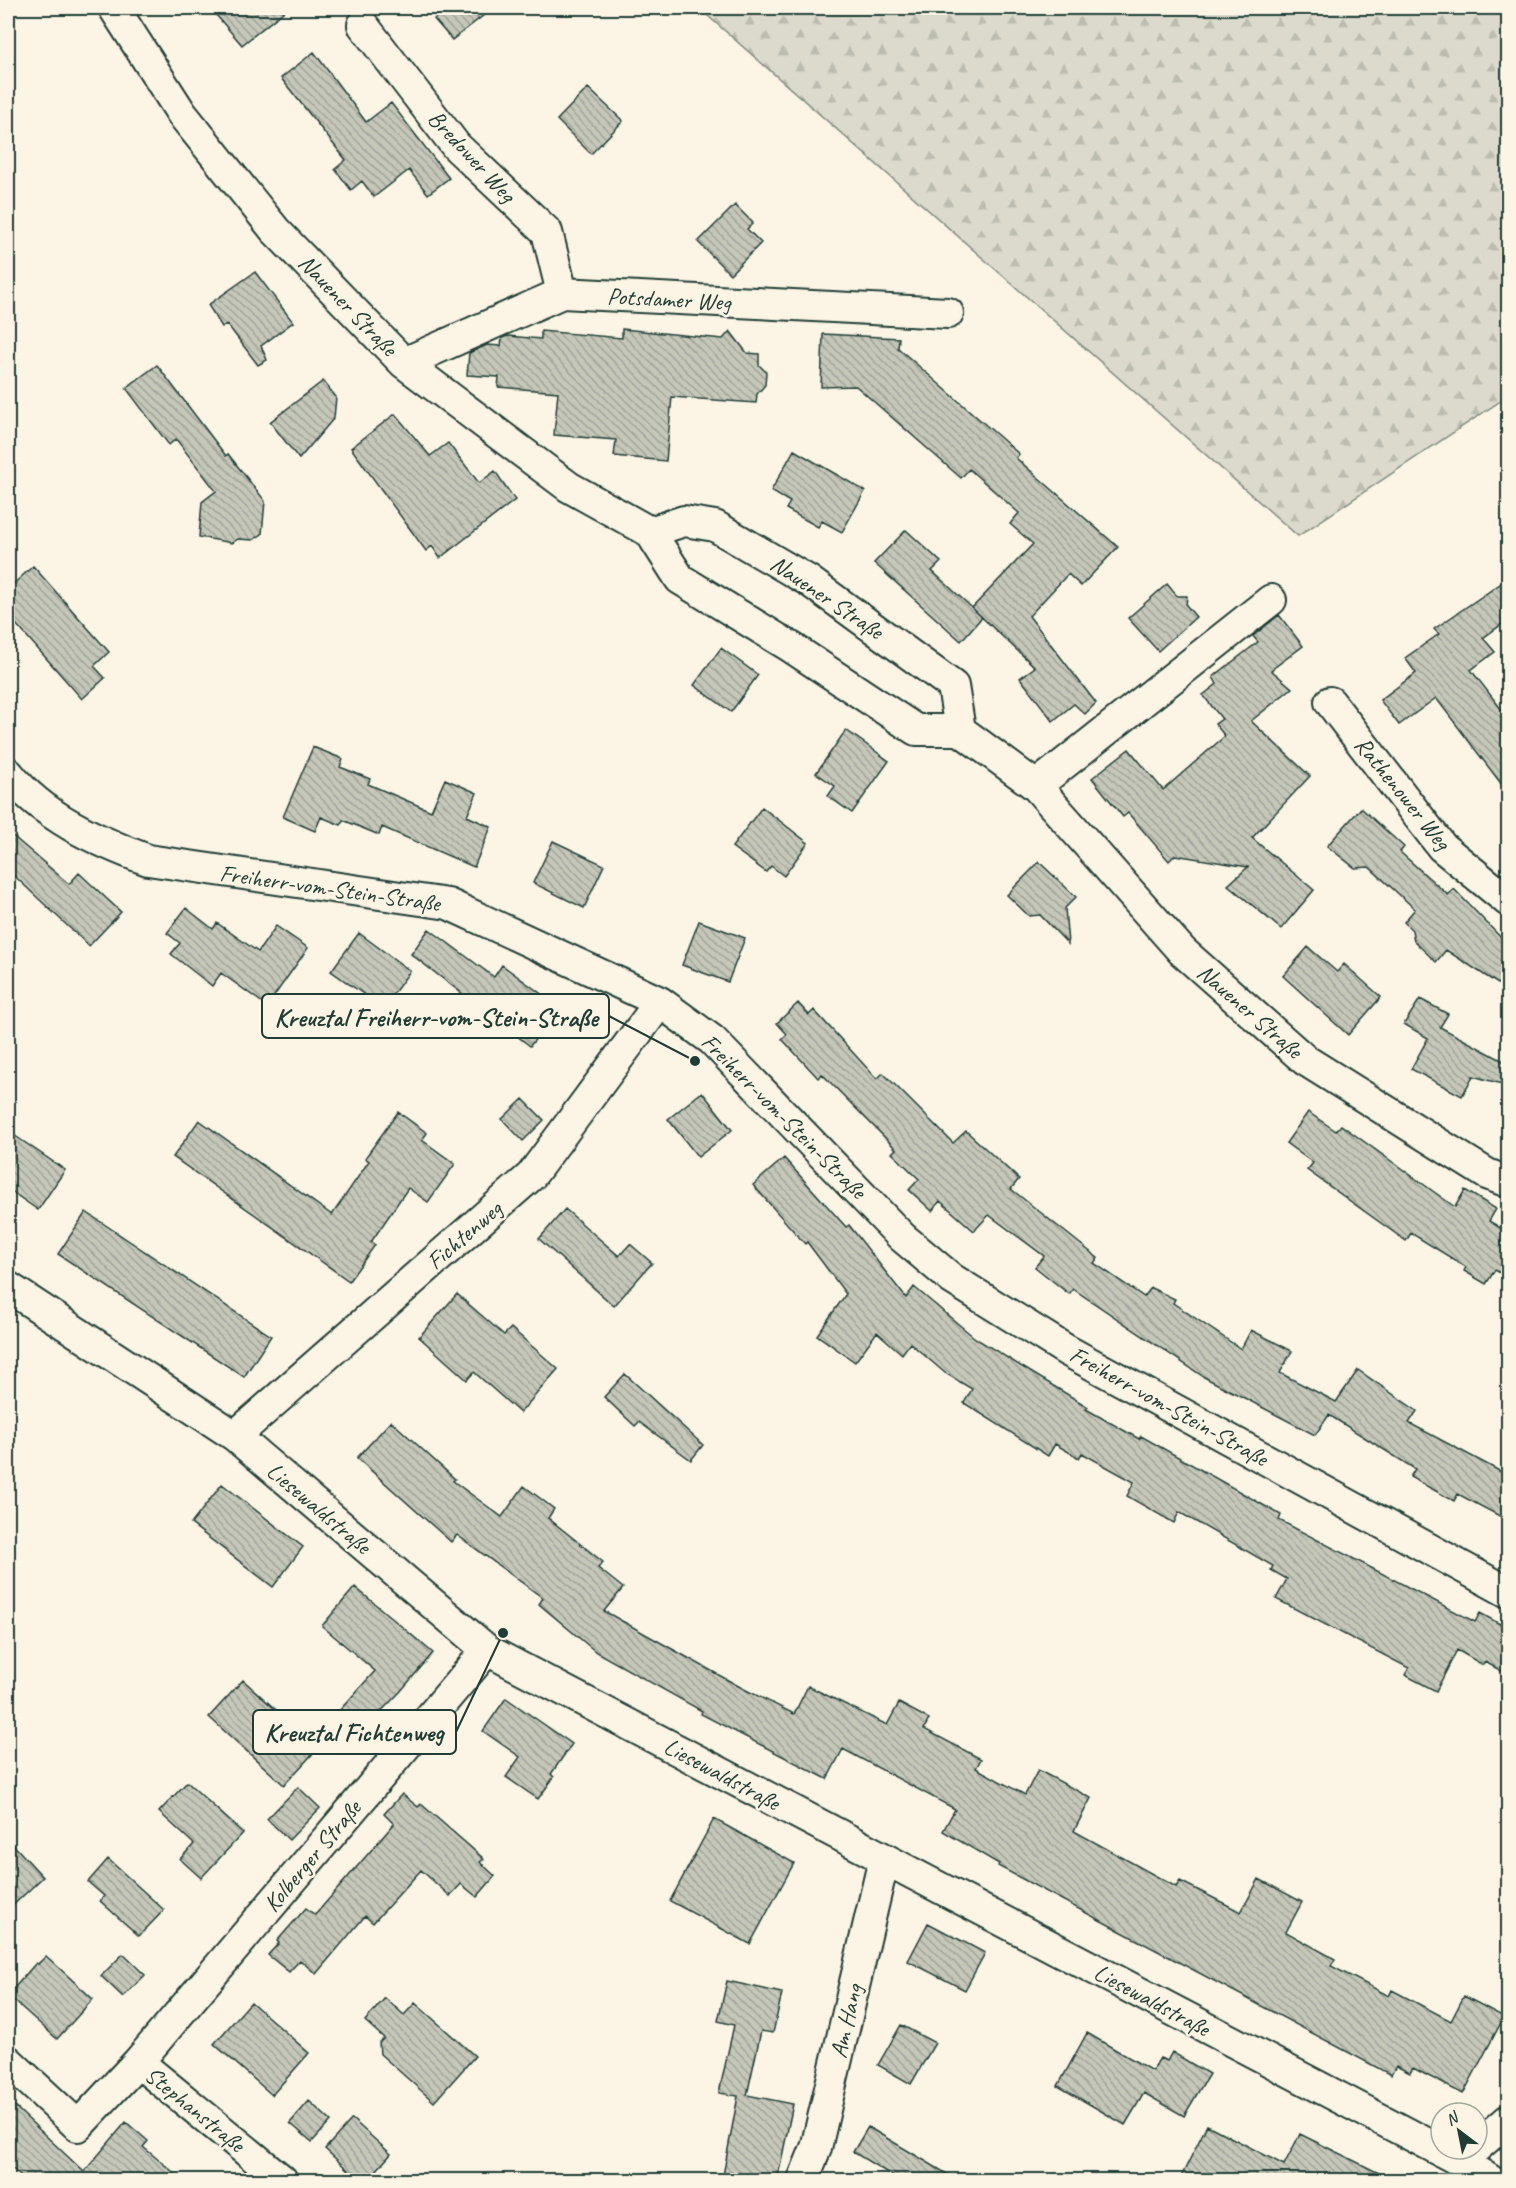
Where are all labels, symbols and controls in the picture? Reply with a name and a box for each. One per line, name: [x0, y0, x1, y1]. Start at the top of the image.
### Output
street label: Bredower Weg: [422, 104, 524, 210]
street label: Nauener Straße: [292, 248, 405, 364]
street label: Potsdamer Weg: [606, 281, 733, 317]
street label: Nauener Straße: [765, 548, 891, 647]
street label: Rathenower Weg: [1348, 730, 1459, 857]
street label: Freiherr-vom-Stein-Straße: [218, 858, 444, 919]
street label: Nauener Straße: [1191, 957, 1310, 1066]
callout: Kreuztal Freiherr-vom-Stein-Straße: [262, 994, 609, 1038]
text: Kreuztal Freiherr-vom-Stein-Straße: [274, 1001, 600, 1034]
street label: Freiherr-vom-Stein-Straße: [695, 1027, 875, 1207]
street label: Fichtenweg: [420, 1193, 509, 1276]
street label: Freiherr-vom-Stein-Straße: [1065, 1339, 1275, 1474]
street label: Liesewaldstraße: [261, 1456, 379, 1562]
callout: Kreuztal Fichtenweg: [253, 1710, 456, 1754]
text: Kreuztal Fichtenweg: [264, 1716, 446, 1749]
street label: Liesewaldstraße: [659, 1731, 787, 1818]
street label: Kolberger Straße: [257, 1792, 369, 1918]
street label: Liesewaldstraße: [1089, 1957, 1217, 2044]
street label: Am Hang: [823, 1980, 869, 2061]
street label: Stephanstraße: [139, 2060, 253, 2160]
north arrow: [1429, 2101, 1489, 2161]
text: N: [1442, 2106, 1464, 2130]

